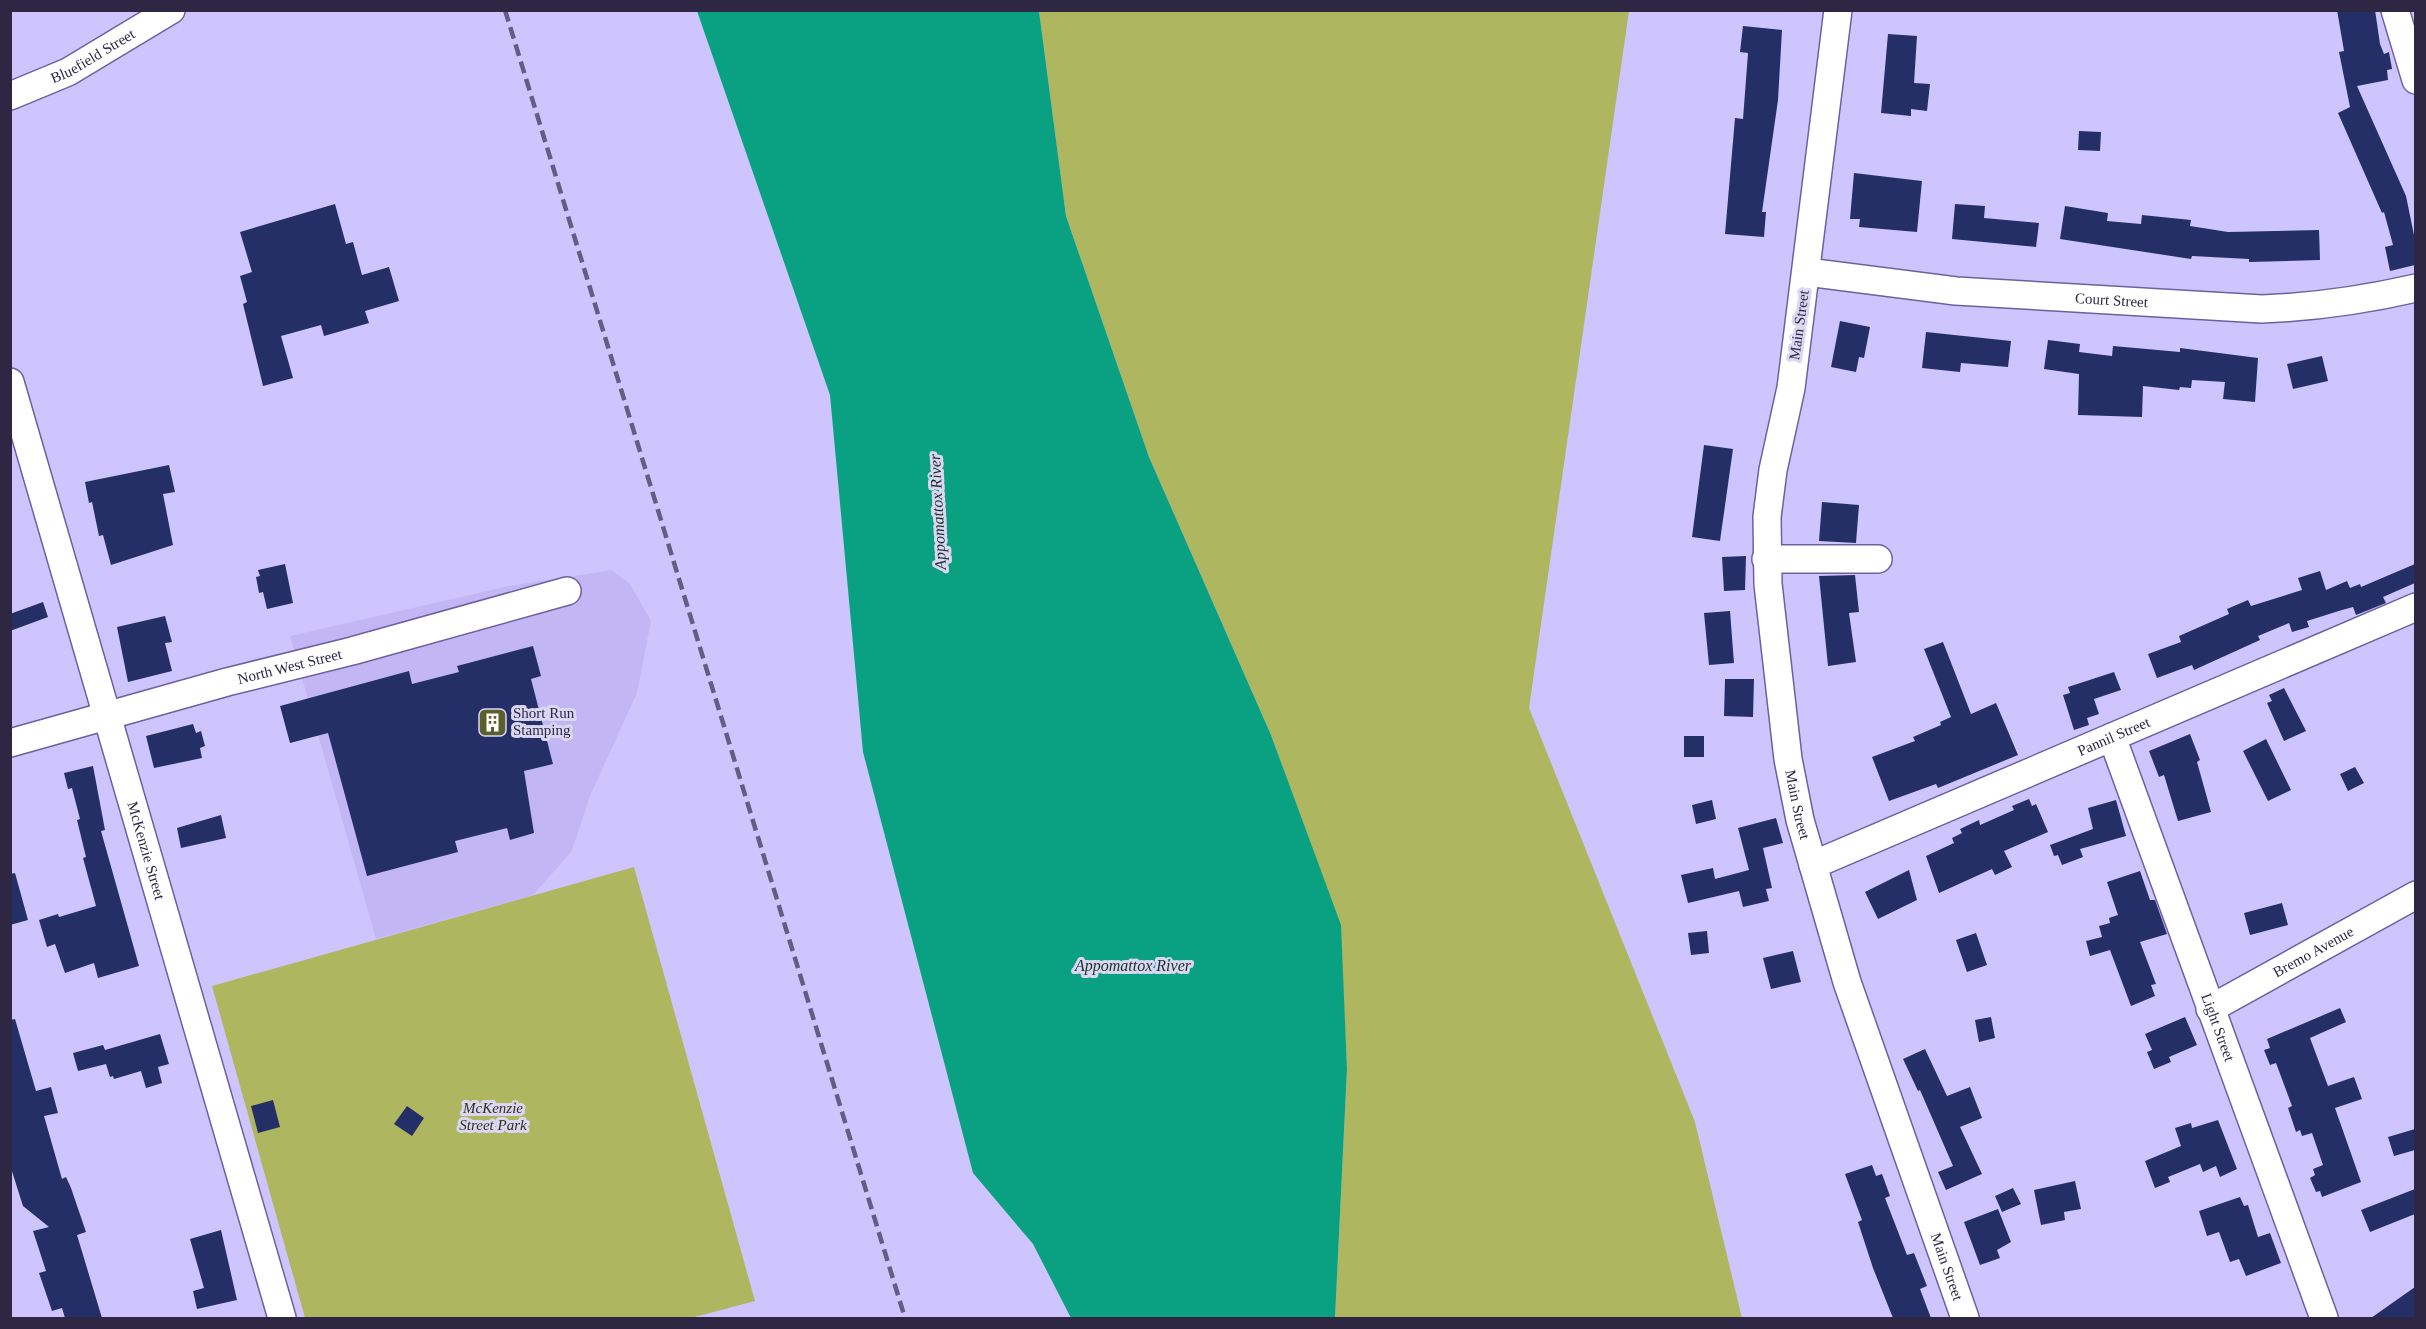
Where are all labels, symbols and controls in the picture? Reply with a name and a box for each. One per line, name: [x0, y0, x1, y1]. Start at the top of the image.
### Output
street label: Bluefield Street: [48, 25, 138, 86]
street label: Main Street: [1786, 288, 1812, 361]
street label: Court Street: [2075, 290, 2149, 310]
water label: Appomattox River: [926, 453, 950, 571]
street label: North West Street: [236, 646, 344, 687]
place label: Short Run Stamping: [513, 705, 575, 738]
building icon: Short Run Stamping: [476, 706, 508, 738]
street label: Pannil Street: [2075, 714, 2153, 759]
street label: Main Street: [1782, 769, 1813, 842]
street label: McKenzie Street: [124, 800, 168, 902]
street label: Bremo Avenue: [2270, 923, 2357, 981]
water label: Appomattox River: [1074, 957, 1192, 975]
street label: Light Street: [2198, 991, 2238, 1064]
park label: McKenzie Street Park: [459, 1100, 527, 1133]
street label: Main Street: [1928, 1231, 1966, 1303]

